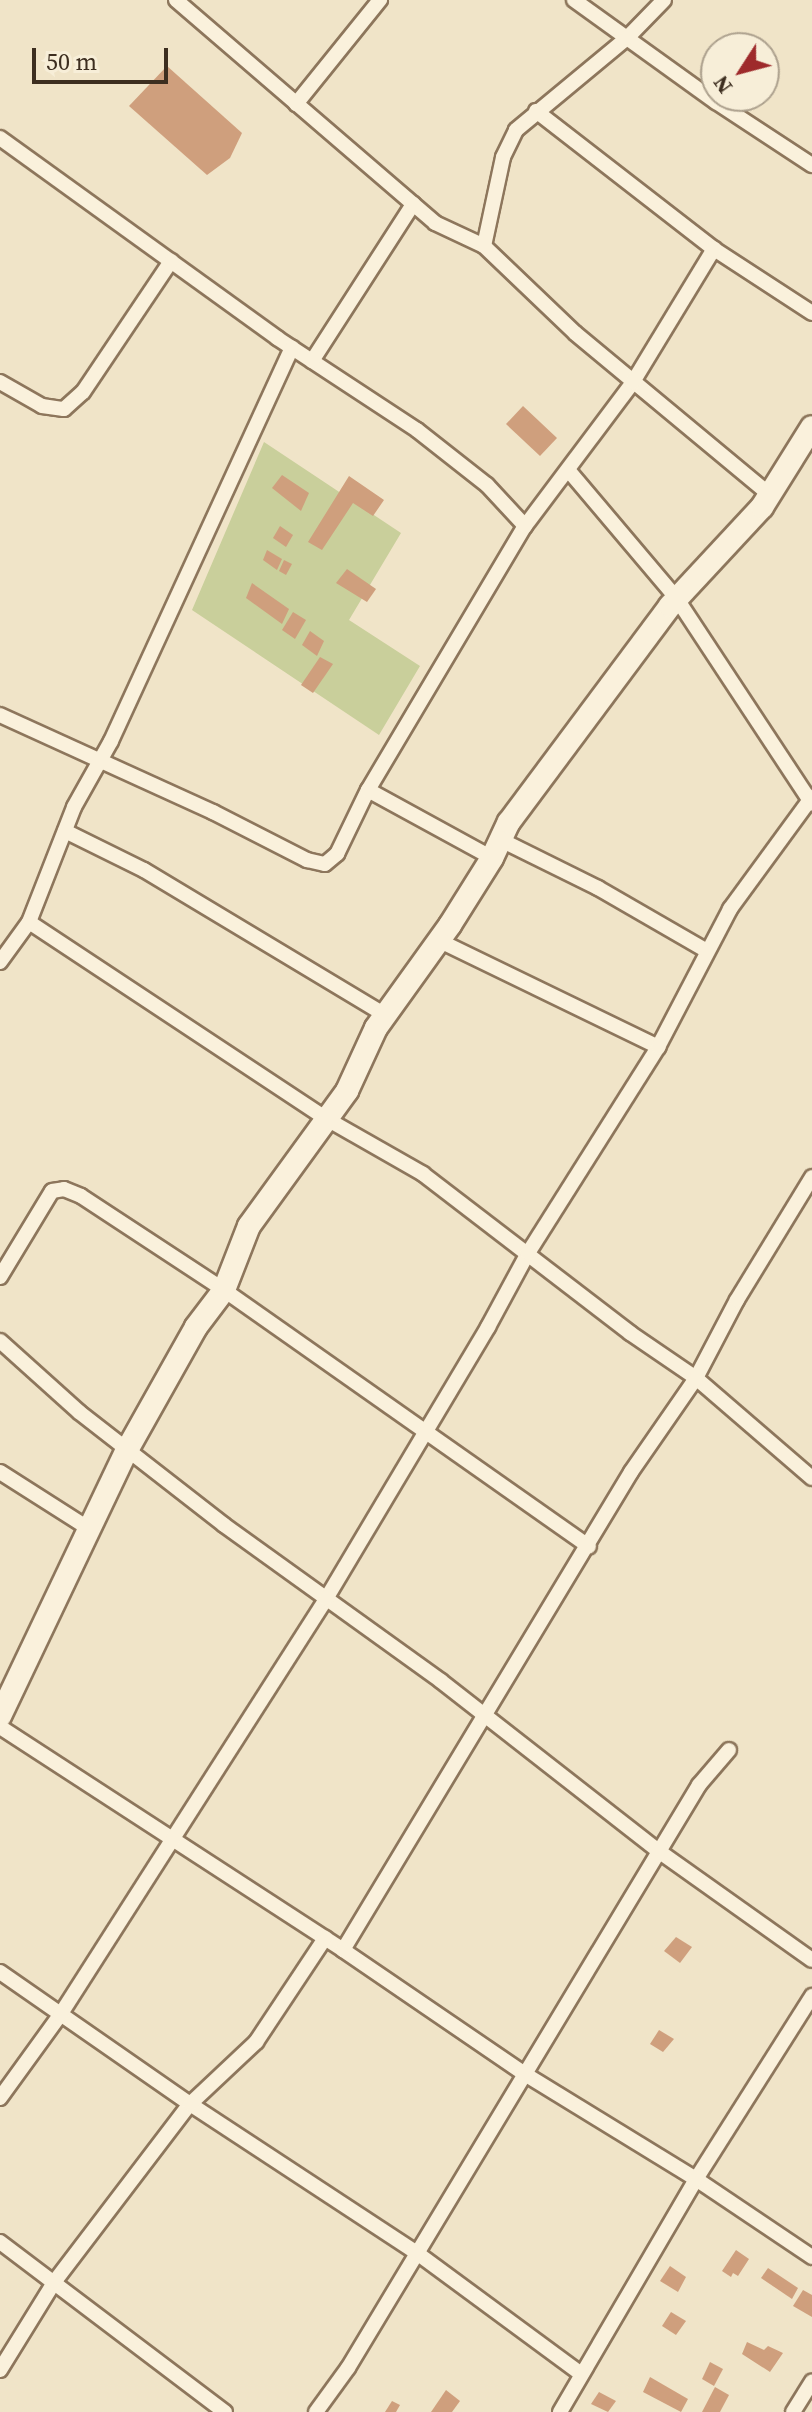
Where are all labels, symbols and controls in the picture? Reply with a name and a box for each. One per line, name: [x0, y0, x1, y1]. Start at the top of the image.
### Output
scale bar: [36, 32, 172, 82]
north arrow: [700, 32, 780, 112]
text: 50 m: [46, 45, 97, 78]
text: N: [705, 70, 739, 100]

